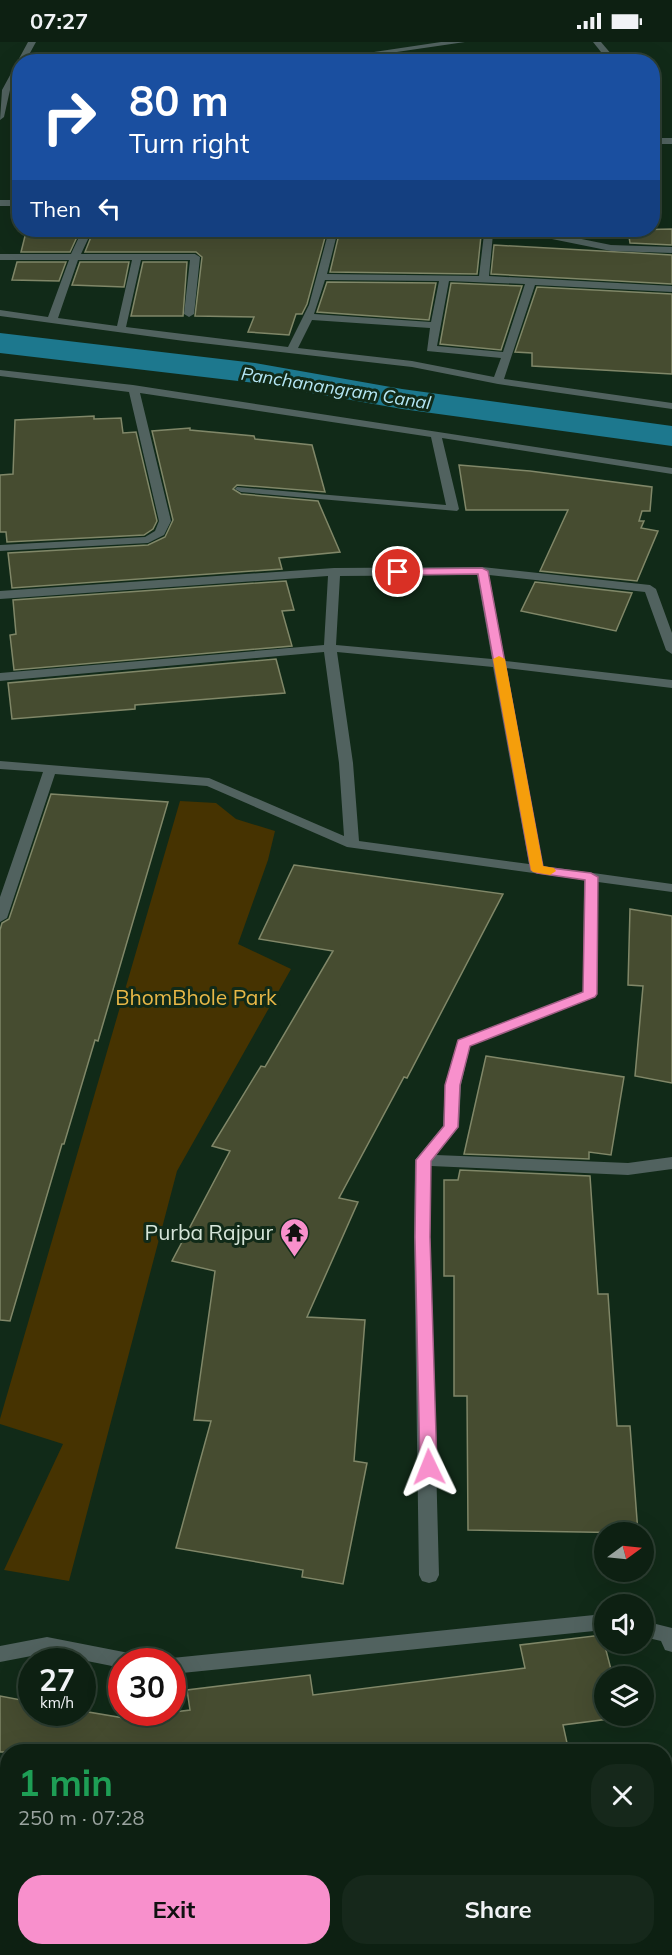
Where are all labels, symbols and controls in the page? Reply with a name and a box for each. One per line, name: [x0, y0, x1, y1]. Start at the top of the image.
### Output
text: 07:27: [30, 7, 88, 35]
text: 80 m: [129, 74, 229, 127]
icon: right: [30, 78, 108, 156]
text: Turn right: [129, 126, 249, 160]
icon: left: [93, 192, 126, 225]
text: Then: [30, 195, 81, 223]
water label: Panchanangram Canal: [239, 362, 433, 414]
pin: [372, 546, 423, 597]
icon: arrive: [381, 555, 414, 588]
park label: BhomBhole Park: [115, 984, 277, 1010]
temple icon: Purba Rajpur: [278, 1216, 310, 1258]
place label: Purba Rajpur: [145, 1219, 273, 1245]
position arrow: [397, 1435, 461, 1499]
north arrow: [594, 1522, 654, 1582]
map controls: [594, 1522, 654, 1726]
button: sound: [594, 1594, 654, 1654]
speed limit sign: 30: [108, 1648, 186, 1726]
text: 27: [39, 1661, 75, 1699]
button: layers: [594, 1666, 654, 1726]
text: km/h: [40, 1693, 74, 1712]
text: 1 min: [18, 1760, 113, 1805]
button: close: [591, 1764, 654, 1827]
text: 250 m · 07:28: [18, 1805, 144, 1830]
button: Exit: [18, 1875, 330, 1944]
button: Share: [342, 1875, 654, 1944]

